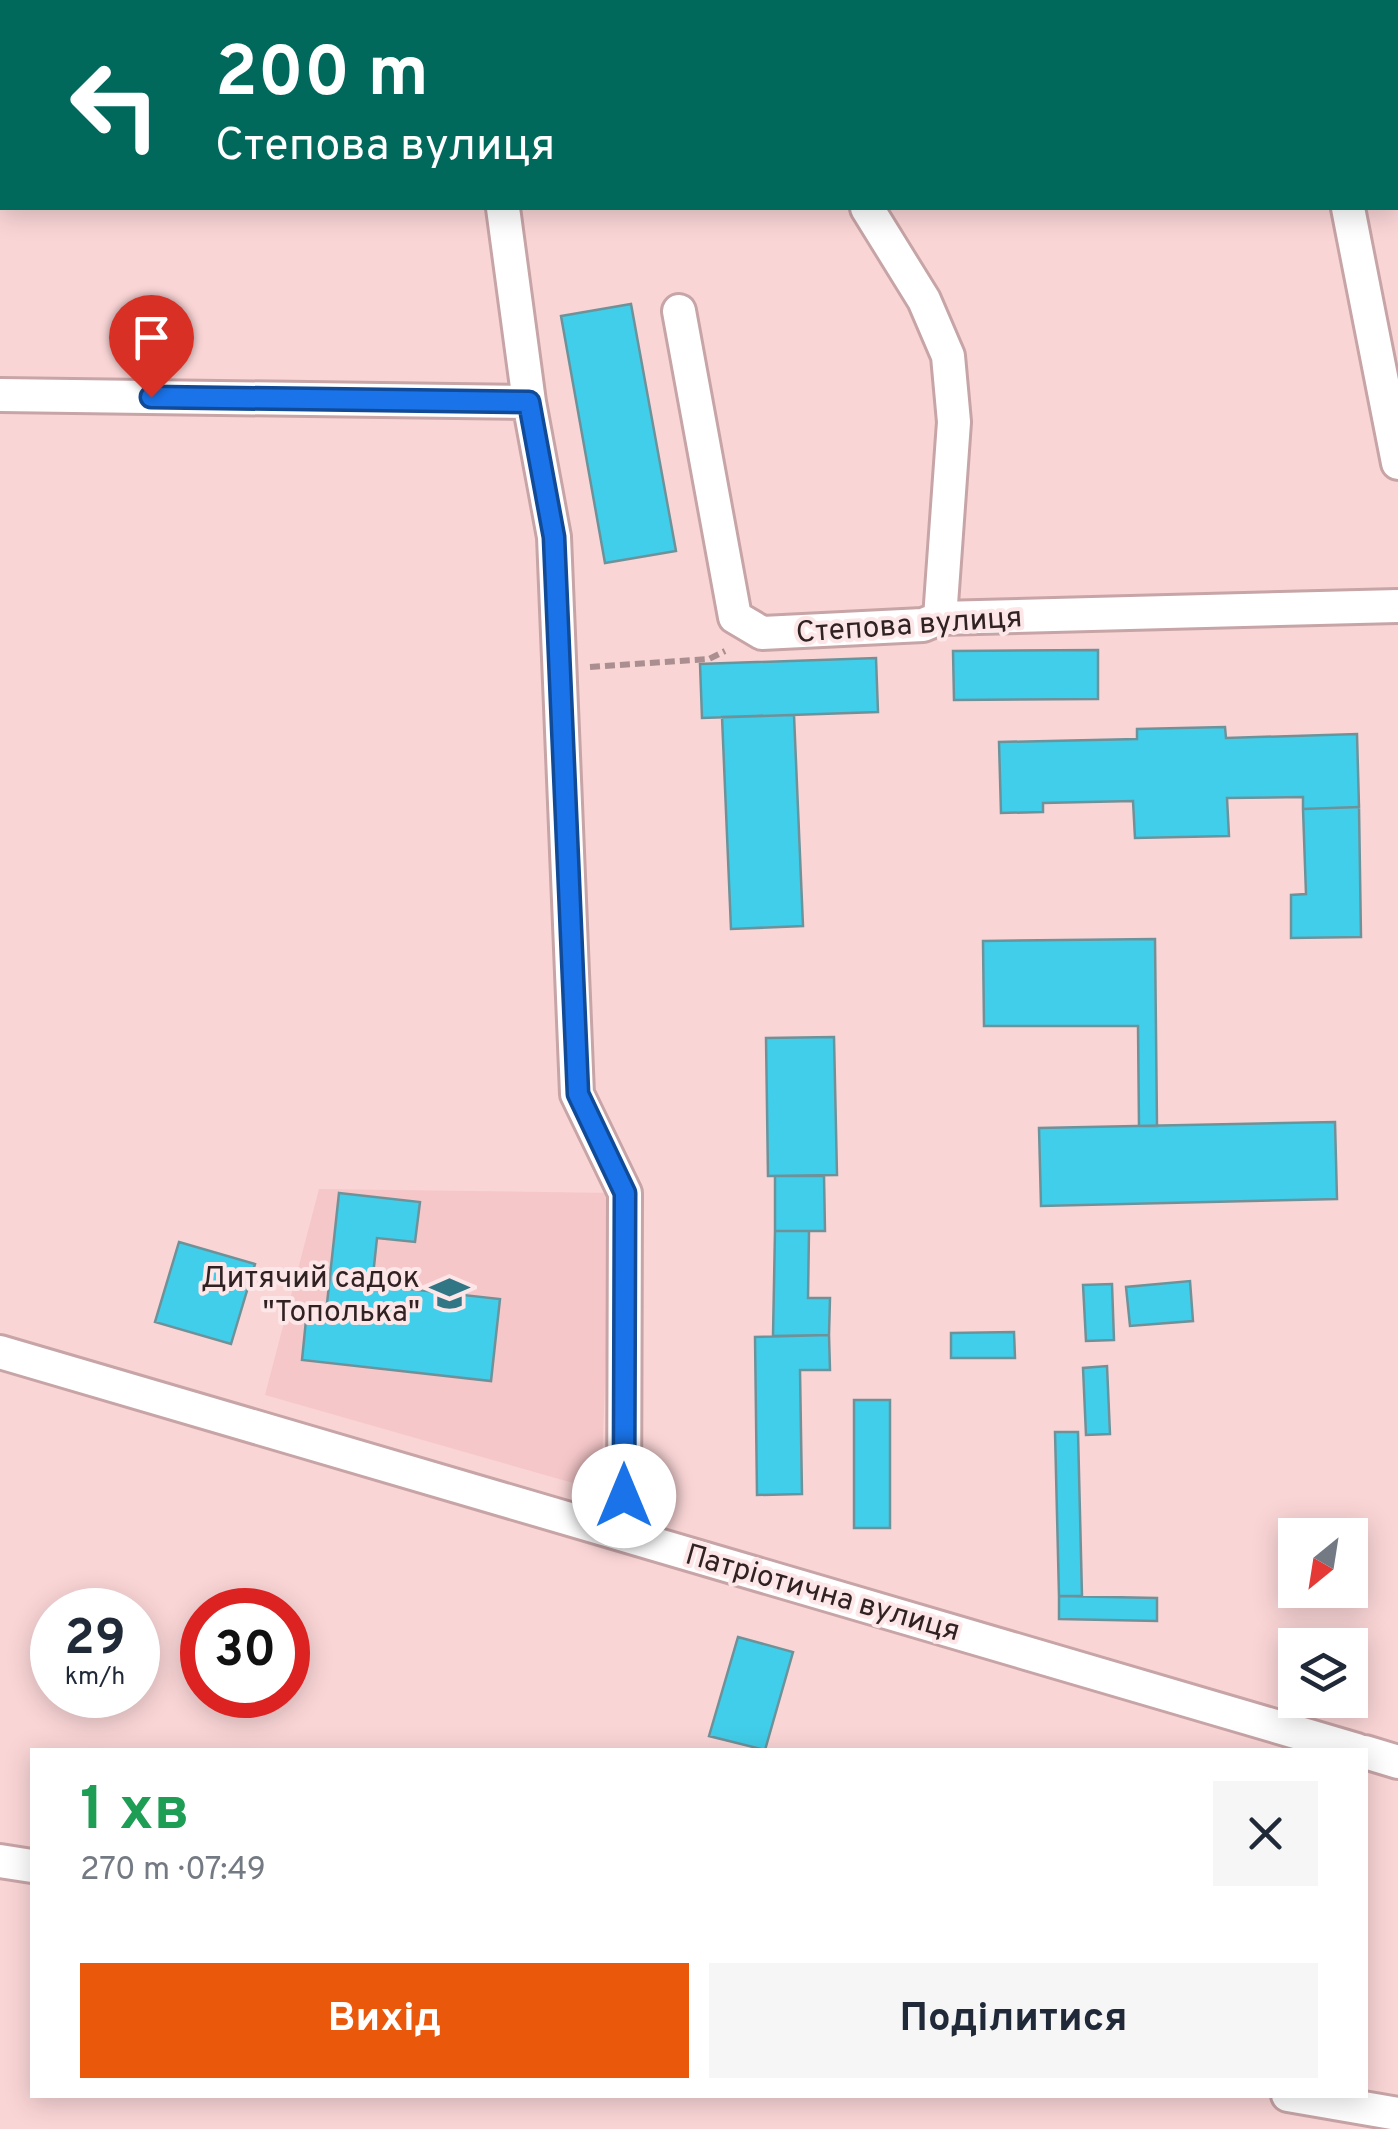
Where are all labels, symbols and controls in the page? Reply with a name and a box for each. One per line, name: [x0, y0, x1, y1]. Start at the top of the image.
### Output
text: 200 m: [215, 32, 429, 121]
icon: left: [50, 40, 180, 170]
text: Степова вулиця: [215, 119, 555, 176]
pin: [109, 295, 194, 398]
icon: arrive: [124, 310, 179, 365]
street label: Степова вулиця: [795, 600, 1024, 653]
place label: Дитячий садок "Тополька": [201, 1261, 420, 1332]
school or university icon: Дитячий садок "Тополька": [429, 1273, 471, 1315]
position arrow: [572, 1444, 676, 1548]
north arrow: [1278, 1518, 1368, 1608]
map controls: [1278, 1518, 1368, 1718]
street label: Патріотична вулиця: [681, 1537, 964, 1651]
speed limit sign: 30: [180, 1588, 310, 1718]
text: 29: [64, 1609, 126, 1672]
button: layers: [1278, 1628, 1368, 1718]
text: km/h: [65, 1662, 125, 1694]
text: 1 хв: [80, 1775, 189, 1851]
button: close: [1213, 1781, 1318, 1886]
text: 270 m · 07:49: [80, 1851, 266, 1891]
button: Вихід: [80, 1963, 689, 2078]
button: Поділитися: [709, 1963, 1318, 2078]

